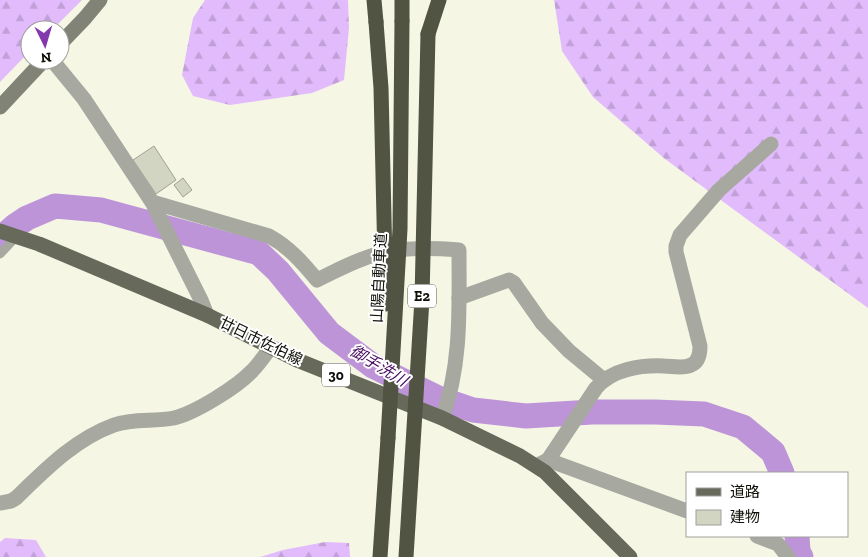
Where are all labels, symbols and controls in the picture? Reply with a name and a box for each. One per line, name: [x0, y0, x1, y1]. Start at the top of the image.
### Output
north arrow: [20, 20, 70, 70]
text: N: [40, 49, 52, 66]
street label: 山陽自動車道: [368, 233, 390, 323]
road number: E2: [408, 284, 436, 308]
street label: 廿日市佐伯線: [217, 313, 305, 369]
water label: 御手洗川: [346, 341, 413, 391]
road number: 30: [322, 364, 350, 386]
legend: [686, 472, 848, 537]
text: 道路: [730, 483, 760, 501]
text: 建物: [730, 508, 760, 526]

